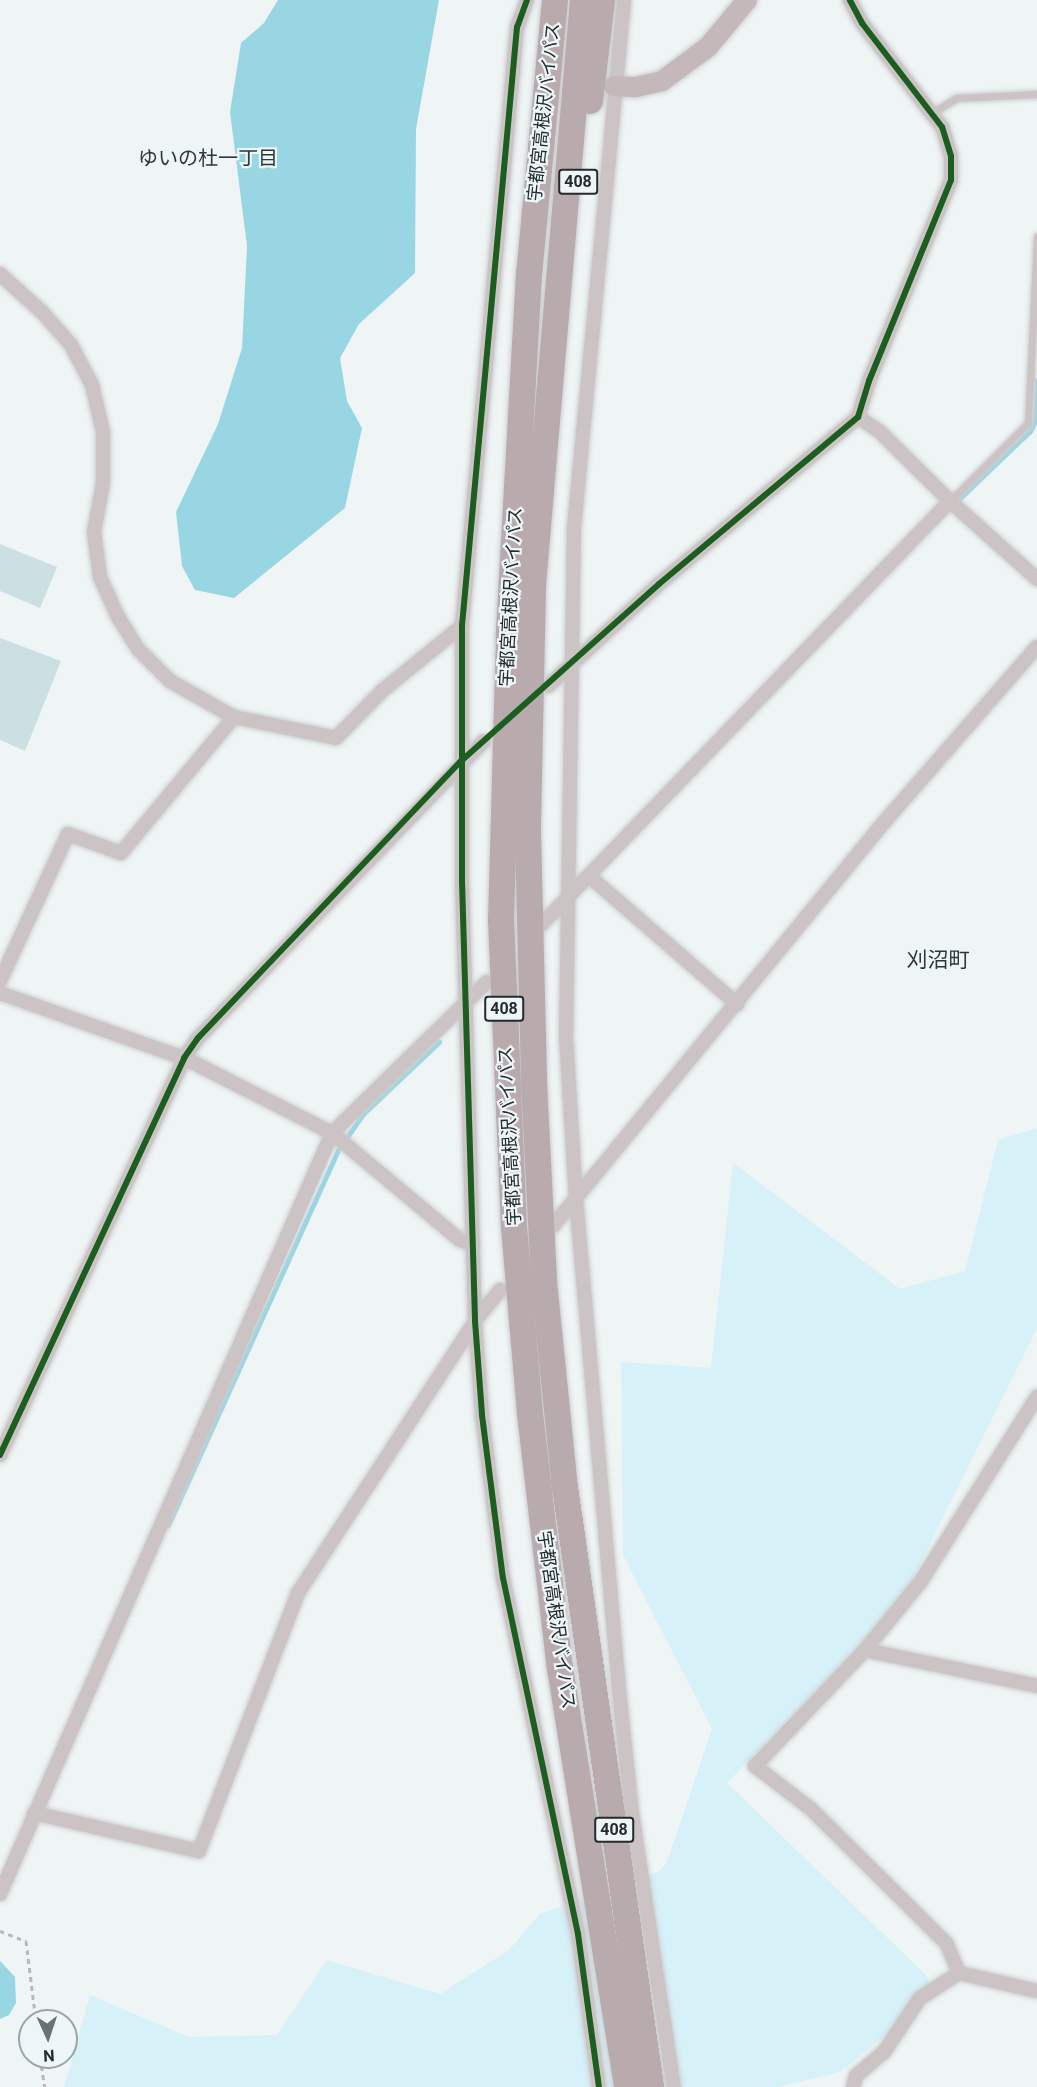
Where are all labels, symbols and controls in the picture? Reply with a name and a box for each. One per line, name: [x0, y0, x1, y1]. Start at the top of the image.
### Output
street label: 宇都宮高根沢バイパス: [524, 21, 564, 203]
district label: ゆいの杜一丁目: [138, 146, 278, 170]
road number: 408: [557, 169, 599, 195]
street label: 宇都宮高根沢バイパス: [496, 507, 526, 687]
district label: 刈沼町: [907, 947, 969, 973]
road number: 408: [483, 996, 525, 1022]
street label: 宇都宮高根沢バイパス: [495, 1046, 525, 1226]
street label: 宇都宮高根沢バイパス: [533, 1529, 579, 1711]
road number: 408: [593, 1817, 635, 1843]
north arrow: [18, 2009, 78, 2069]
text: N: [43, 2046, 55, 2065]

